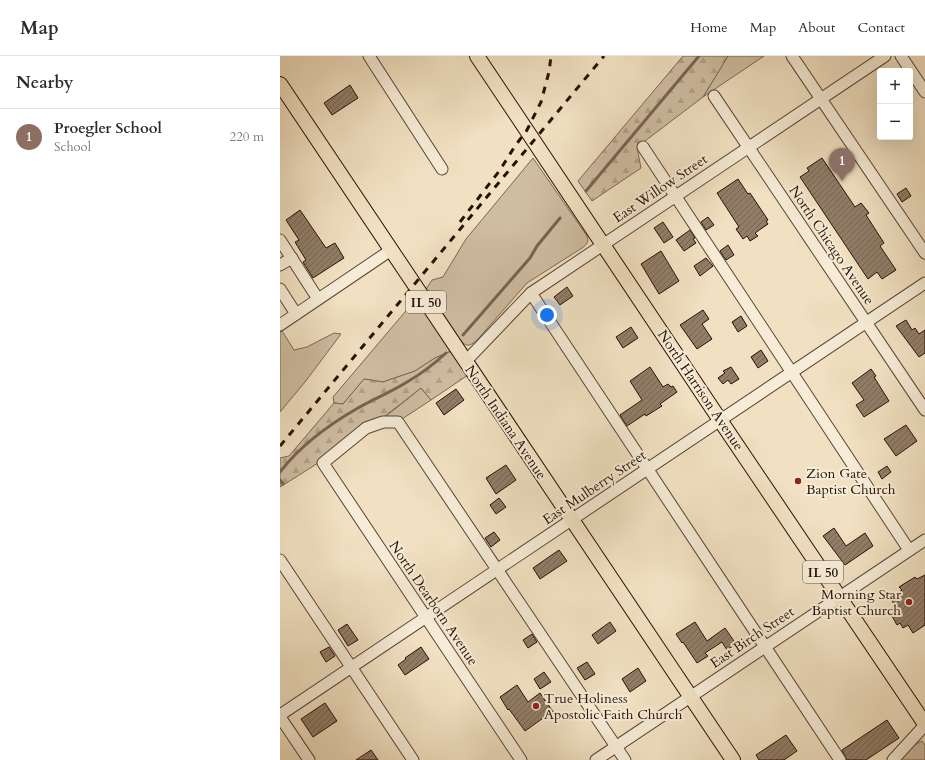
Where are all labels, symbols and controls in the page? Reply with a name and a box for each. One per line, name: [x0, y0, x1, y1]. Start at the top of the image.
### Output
text: Map: [20, 15, 59, 41]
text: Home: [690, 18, 728, 37]
text: Map: [750, 18, 776, 37]
text: About: [798, 18, 835, 37]
text: Contact: [857, 18, 905, 37]
map controls: [877, 68, 913, 140]
button: +: [877, 68, 913, 104]
text: Nearby: [16, 71, 73, 94]
button: −: [877, 104, 913, 140]
text: Proegler School: [54, 118, 162, 138]
text: 1: [26, 128, 32, 146]
text: 220 m: [230, 128, 264, 146]
text: School: [54, 138, 91, 156]
pin: 1: [829, 148, 855, 181]
street label: East Willow Street: [609, 149, 712, 227]
street label: North Chicago Avenue: [785, 182, 879, 309]
road number: IL 50: [406, 291, 446, 313]
your location: [537, 305, 557, 325]
street label: North Harrison Avenue: [653, 326, 748, 454]
street label: North Indiana Avenue: [460, 361, 551, 483]
street label: East Mulberry Street: [539, 445, 650, 529]
place label: Zion Gate Baptist Church: [806, 464, 896, 499]
marker: Zion Gate Baptist Church: [793, 476, 803, 486]
street label: North Dearborn Avenue: [385, 537, 482, 669]
road number: IL 50: [803, 561, 843, 583]
place label: Morning Star Baptist Church: [812, 585, 902, 620]
marker: Morning Star Baptist Church: [904, 597, 914, 607]
street label: East Birch Street: [706, 602, 799, 673]
place label: True Holiness Apostolic Faith Church: [544, 689, 683, 724]
marker: True Holiness Apostolic Faith Church: [531, 701, 541, 711]

